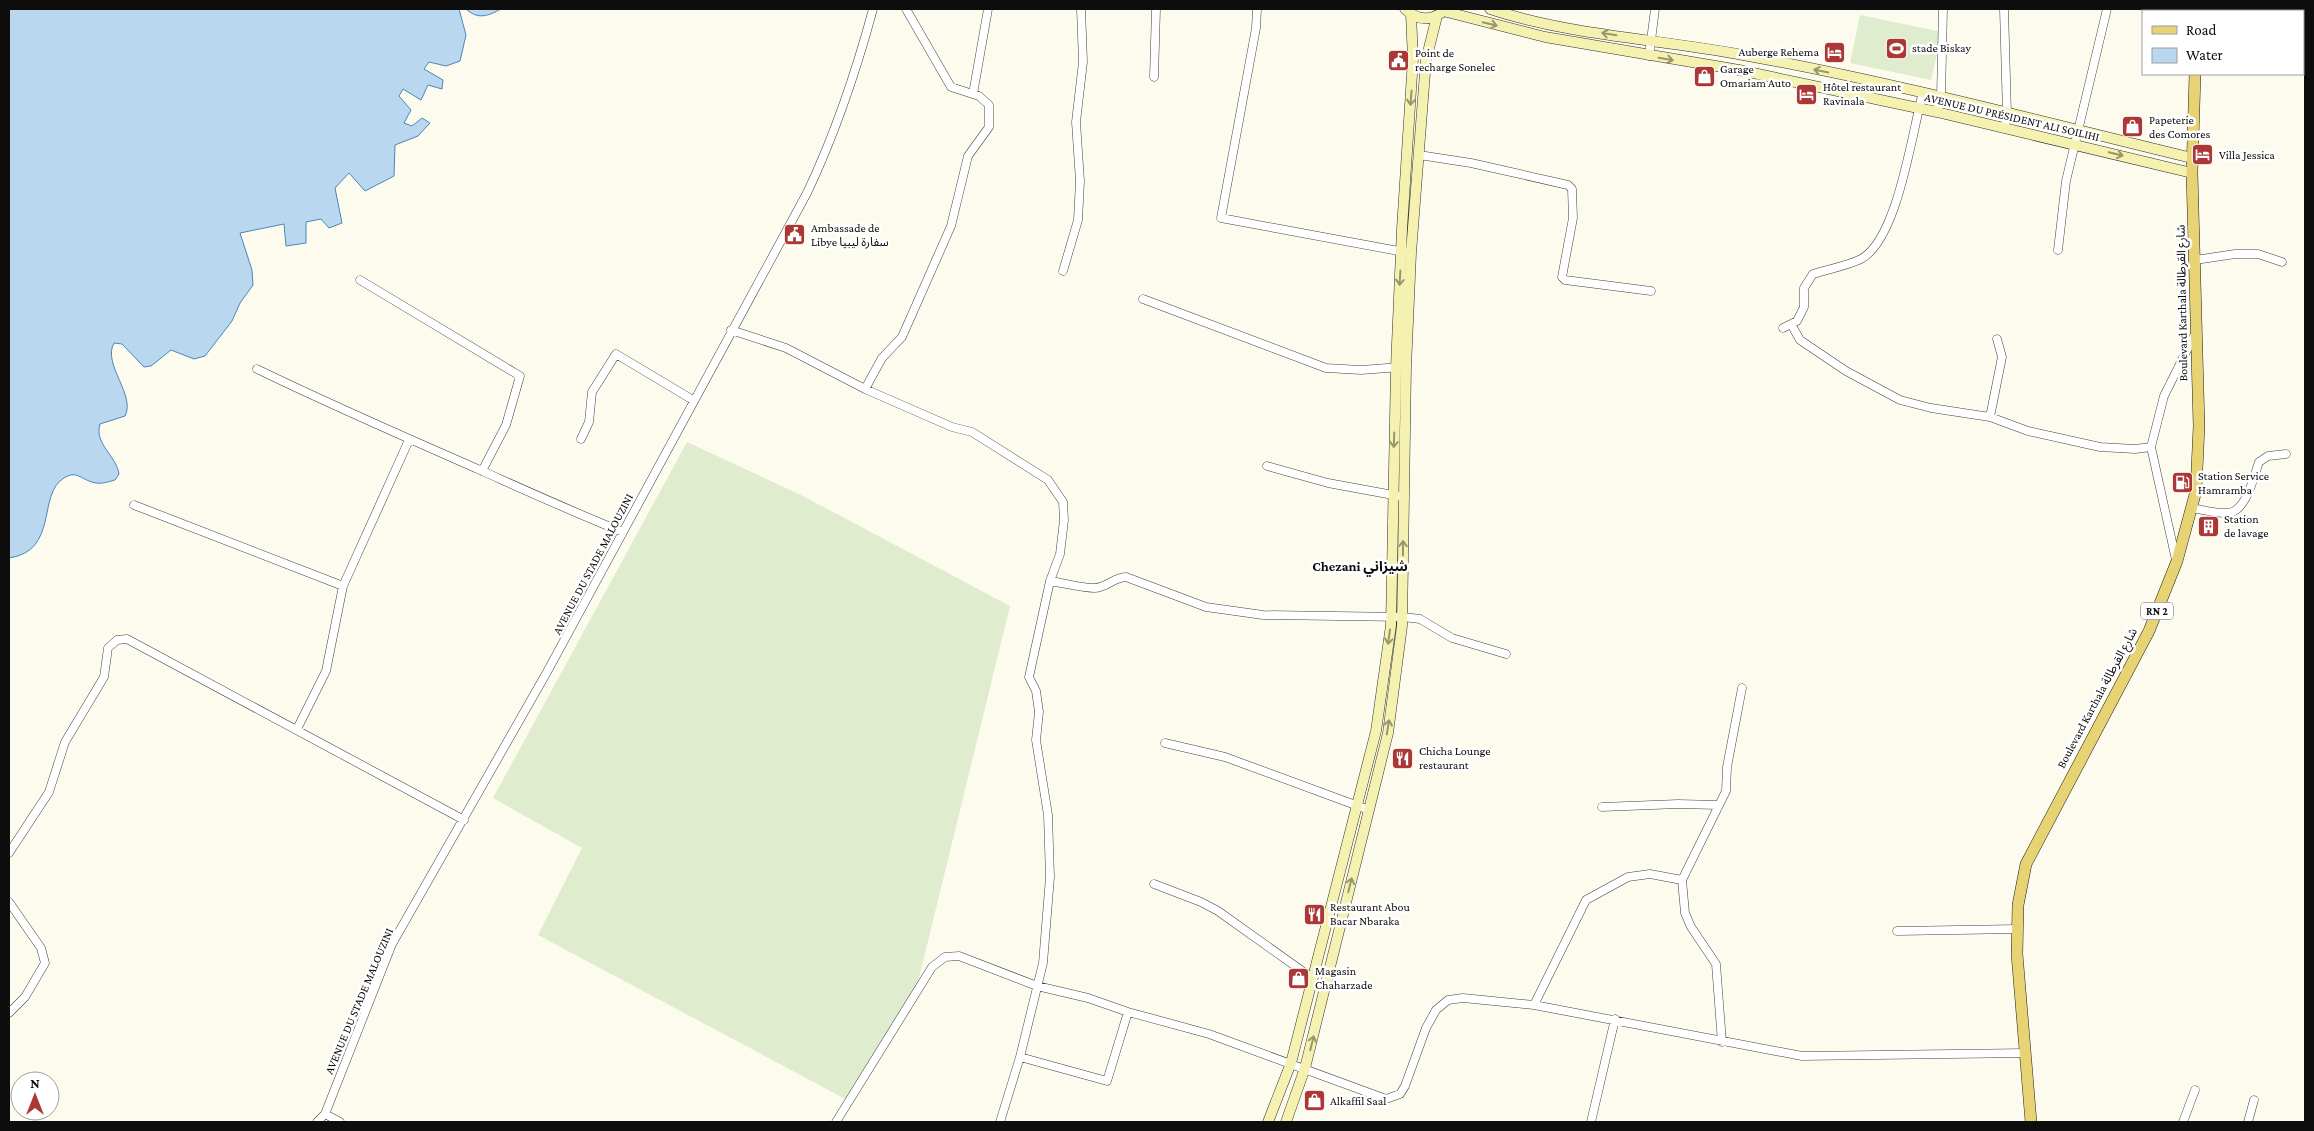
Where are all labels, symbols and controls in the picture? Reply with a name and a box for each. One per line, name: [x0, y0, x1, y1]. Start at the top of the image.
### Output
legend: [2142, 10, 2304, 75]
one-way arrow: [1481, 20, 1497, 29]
text: Road: [2186, 22, 2217, 38]
one-way arrow: [1602, 29, 1618, 39]
sports icon: stade Biskay: [1884, 36, 1908, 60]
hotel icon: Auberge Rehema: [1823, 40, 1847, 64]
place label: stade Biskay: [1912, 41, 1972, 55]
place label: Auberge Rehema: [1738, 45, 1819, 59]
place label: Point de recharge Sonelec: [1415, 46, 1495, 74]
text: Water: [2186, 47, 2223, 63]
public building icon: Point de recharge Sonelec: [1387, 48, 1411, 72]
one-way arrow: [1658, 54, 1674, 64]
place label: Garage Omariam Auto: [1720, 62, 1791, 90]
shop icon: Garage Omariam Auto: [1692, 64, 1716, 88]
one-way arrow: [1813, 66, 1829, 75]
place label: Hôtel restaurant Ravinala: [1823, 80, 1902, 108]
hotel icon: Hôtel restaurant Ravinala: [1795, 82, 1819, 106]
one-way arrow: [1406, 90, 1415, 106]
street label: AVENUE DU PRÉSIDENT ALI SOILIHI: [1923, 90, 2101, 144]
place label: Papeterie des Comores: [2149, 113, 2210, 141]
shop icon: Papeterie des Comores: [2121, 115, 2145, 139]
hotel icon: Villa Jessica: [2191, 143, 2215, 167]
place label: Villa Jessica: [2219, 148, 2275, 162]
one-way arrow: [2108, 150, 2124, 160]
place label: Ambassade de Libye سفارة ليبيا: [811, 221, 889, 249]
public building icon: Ambassade de Libye سفارة ليبيا: [783, 223, 807, 247]
street label: Boulevard Karthala شارع القرطالة: [2174, 224, 2192, 382]
one-way arrow: [1396, 269, 1405, 285]
one-way arrow: [1389, 432, 1399, 448]
place label: Station Service Hamramba: [2198, 469, 2269, 497]
fuel station icon: Station Service Hamramba: [2170, 471, 2194, 495]
street label: AVENUE DU STADE MALOUZINI: [550, 491, 636, 637]
place label: Station de lavage: [2224, 512, 2269, 540]
building icon: Station de lavage: [2196, 514, 2220, 538]
one-way arrow: [1398, 540, 1408, 556]
district label: Chezani شيزاني: [1312, 558, 1408, 577]
road number: RN 2: [2141, 602, 2173, 620]
street label: Boulevard Karthala شارع القرطالة: [2054, 625, 2142, 771]
one-way arrow: [1384, 629, 1394, 645]
one-way arrow: [1384, 719, 1394, 735]
place label: Chicha Lounge restaurant: [1419, 744, 1491, 772]
restaurant icon: Chicha Lounge restaurant: [1391, 746, 1415, 770]
one-way arrow: [1346, 877, 1355, 893]
place label: Restaurant Abou Bacar Nbaraka: [1330, 900, 1410, 928]
restaurant icon: Restaurant Abou Bacar Nbaraka: [1302, 902, 1326, 926]
street label: AVENUE DU STADE MALOUZINI: [322, 925, 396, 1076]
place label: Magasin Chaharzade: [1315, 964, 1373, 992]
shop icon: Magasin Chaharzade: [1287, 966, 1311, 990]
one-way arrow: [1307, 1035, 1317, 1051]
north arrow: [10, 1071, 60, 1121]
text: N: [30, 1075, 40, 1091]
shop icon: Alkaffil Saal: [1302, 1089, 1326, 1113]
place label: Alkaffil Saal: [1330, 1094, 1386, 1108]

